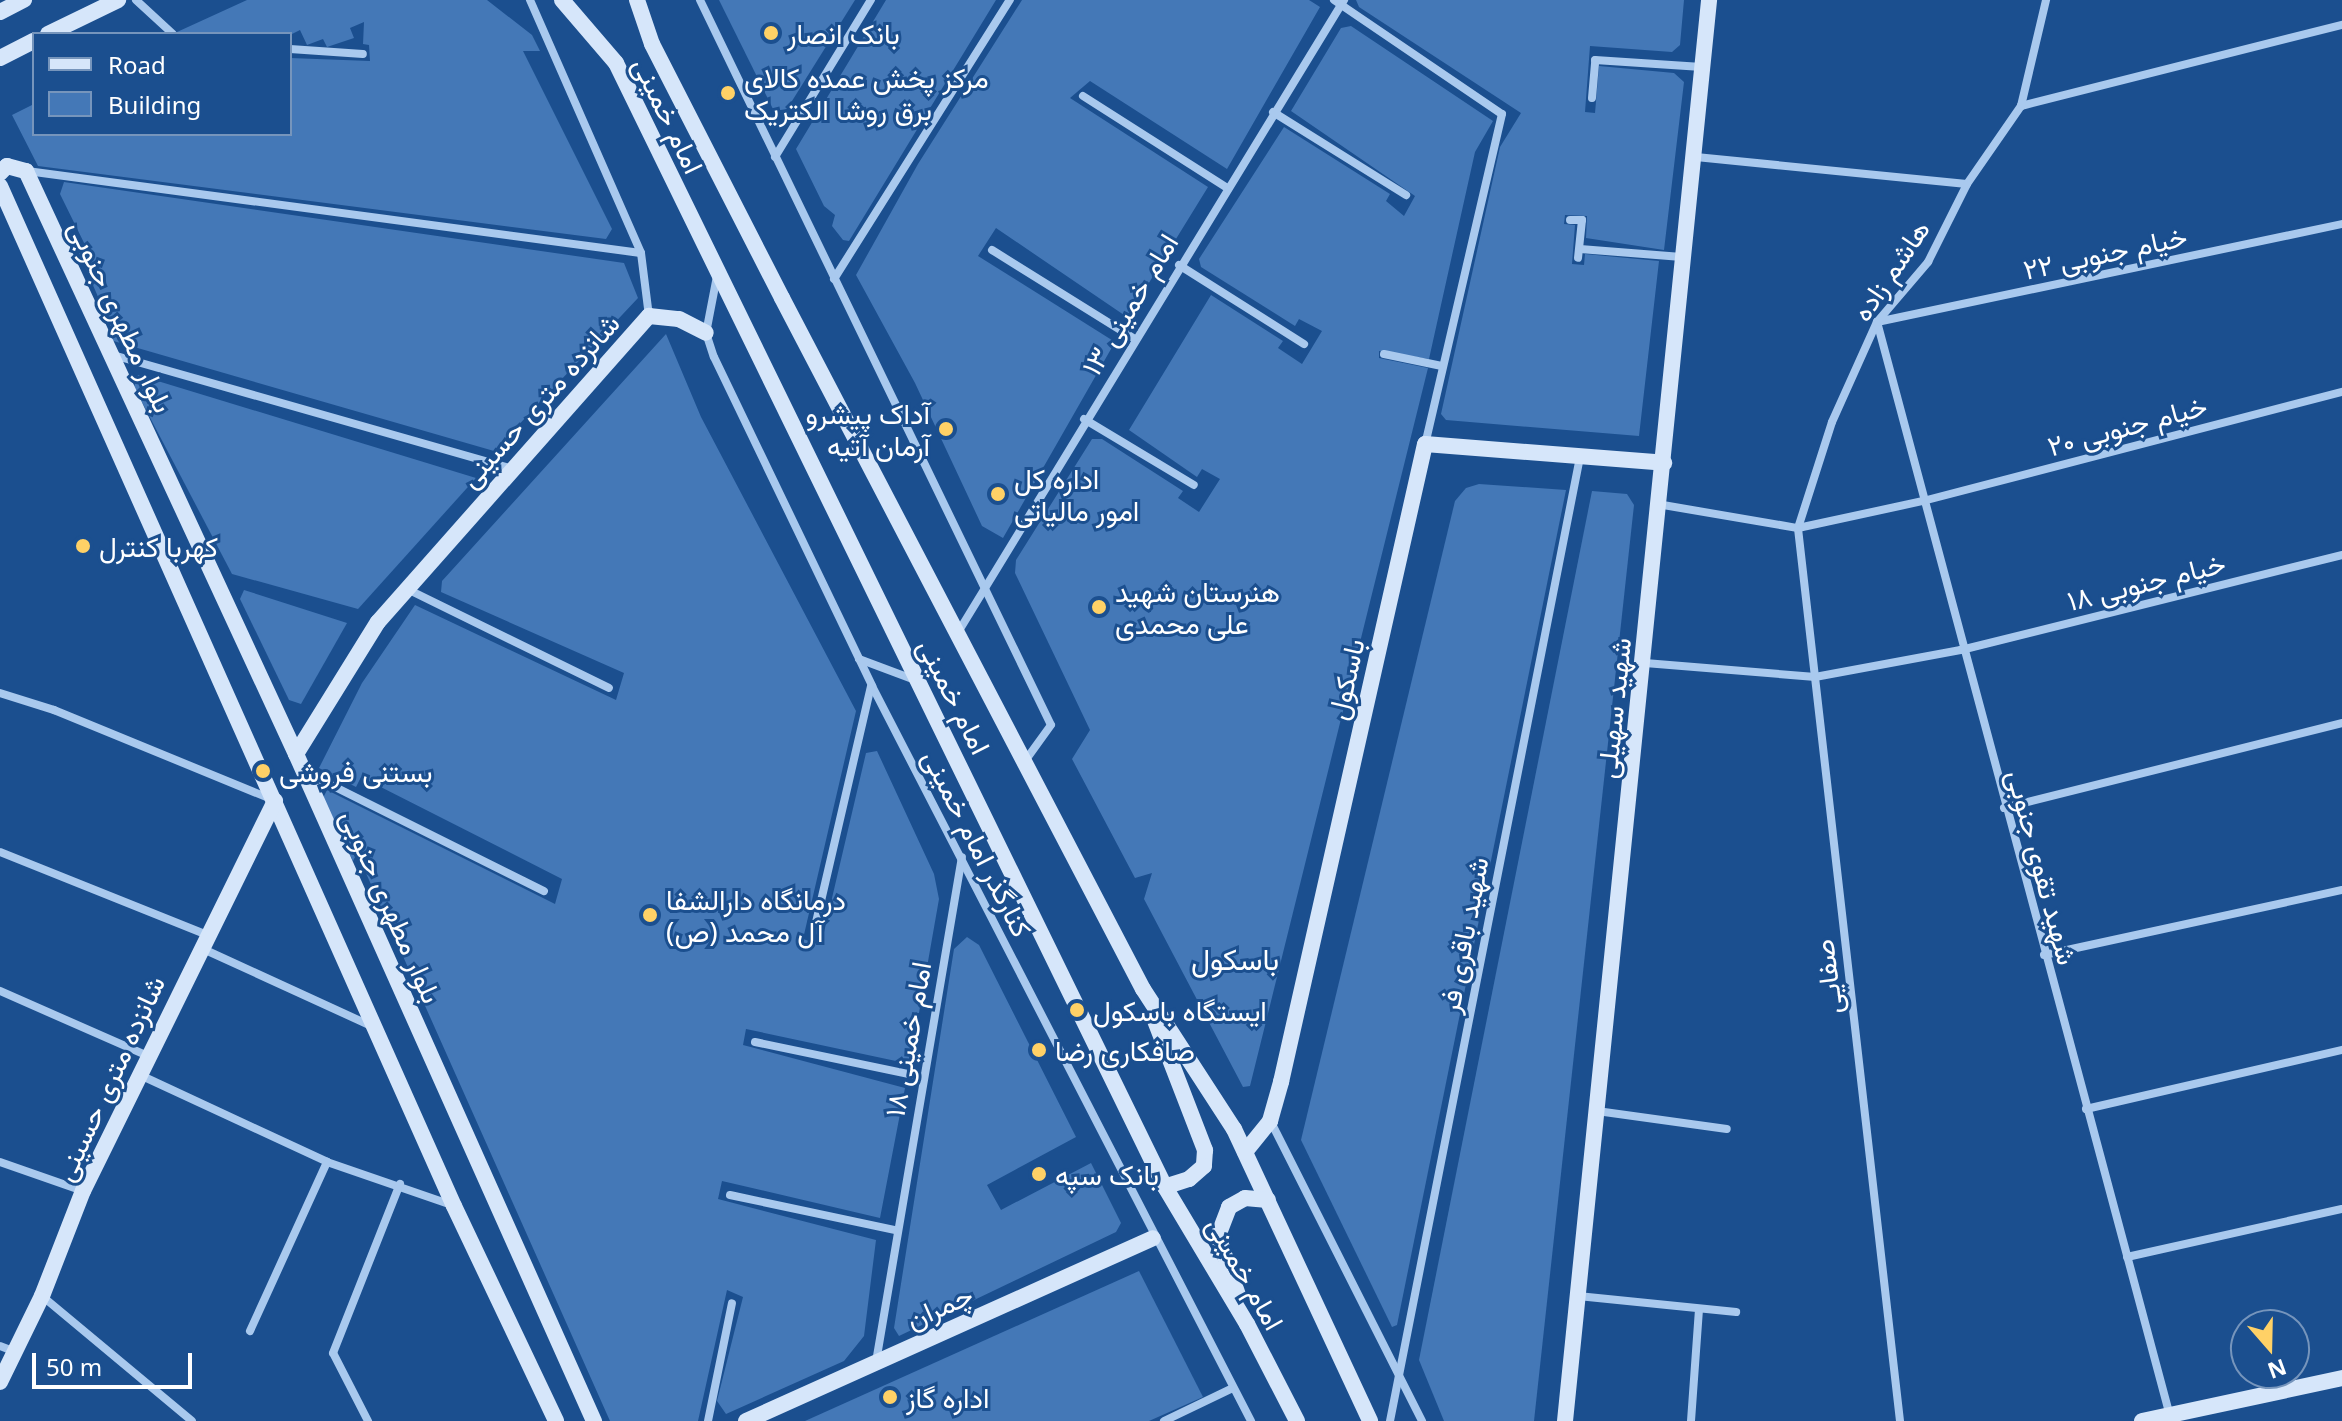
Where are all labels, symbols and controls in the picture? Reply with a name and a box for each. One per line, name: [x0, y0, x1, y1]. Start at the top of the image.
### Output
place label: بانک انصار: [787, 16, 900, 50]
marker: بانک انصار: [762, 24, 780, 42]
legend: [32, 32, 292, 136]
text: Road: [108, 48, 166, 81]
street label: امام خمینی: [626, 51, 712, 179]
place label: مرکز پخش عمده کالای برق روشا الکتریک: [744, 60, 989, 126]
marker: مرکز پخش عمده کالای برق روشا الکتریک: [719, 84, 737, 102]
text: Building: [108, 88, 201, 121]
street label: هاشم زاده: [1844, 213, 1936, 327]
street label: بلوار مطهری جنوبی: [63, 215, 181, 417]
street label: خیام جنوبی ۲۲: [2020, 218, 2190, 286]
street label: امام خمینی ۱۳: [1074, 227, 1184, 381]
street label: شانزده متری حسینی: [452, 306, 626, 494]
street label: خیام جنوبی ۲۰: [2044, 388, 2210, 462]
place label: آداک پیشرو آرمان آتیه: [805, 396, 930, 462]
marker: آداک پیشرو آرمان آتیه: [937, 420, 955, 438]
place label: اداره کل امور مالیاتی: [1014, 461, 1139, 527]
marker: اداره کل امور مالیاتی: [989, 485, 1007, 503]
place label: کهربا کنترل: [99, 529, 218, 563]
marker: کهربا کنترل: [74, 537, 92, 555]
street label: خیام جنوبی ۱۸: [2063, 545, 2229, 617]
place label: هنرستان شهید علی محمدی: [1115, 574, 1280, 640]
marker: هنرستان شهید علی محمدی: [1090, 598, 1108, 616]
street label: امام خمینی: [912, 633, 998, 759]
street label: باسکول: [1319, 635, 1371, 723]
street label: شهید سهیلی: [1589, 636, 1637, 780]
street label: کنارگذر امام خمینی: [916, 744, 1040, 942]
place label: بستنی فروشی: [279, 754, 432, 788]
marker: بستنی فروشی: [254, 762, 272, 780]
street label: شهید تقوی جنوبی: [2001, 766, 2085, 968]
street label: بلوار مطهری جنوبی: [334, 804, 450, 1008]
street label: شهید باقری فر: [1431, 854, 1495, 1016]
place label: درمانگاه دارالشفا آل محمد (ص): [666, 882, 846, 948]
marker: درمانگاه دارالشفا آل محمد (ص): [641, 906, 659, 924]
street label: صفایی: [1806, 938, 1848, 1016]
district label: باسکول: [1191, 941, 1279, 977]
street label: امام خمینی ۱۸: [877, 959, 937, 1119]
street label: شانزده متری حسینی: [47, 970, 171, 1186]
place label: ایستگاه باسکول: [1093, 993, 1267, 1027]
marker: ایستگاه باسکول: [1068, 1001, 1086, 1019]
place label: صافکاری رضا: [1055, 1033, 1195, 1067]
marker: صافکاری رضا: [1030, 1041, 1048, 1059]
place label: بانک سپه: [1055, 1157, 1159, 1191]
marker: بانک سپه: [1030, 1165, 1048, 1183]
street label: امام خمینی: [1200, 1210, 1292, 1336]
street label: چمران: [901, 1277, 977, 1335]
north arrow: [2230, 1309, 2310, 1389]
scale bar: [36, 1337, 196, 1387]
text: 50 m: [46, 1350, 102, 1383]
text: N: [2264, 1353, 2291, 1387]
place label: اداره گاز: [906, 1380, 989, 1414]
marker: اداره گاز: [881, 1388, 899, 1406]

